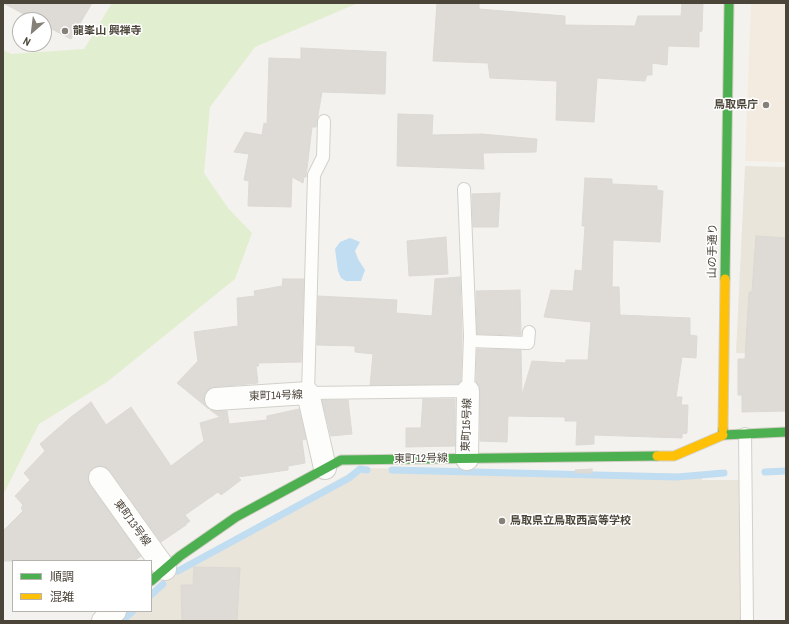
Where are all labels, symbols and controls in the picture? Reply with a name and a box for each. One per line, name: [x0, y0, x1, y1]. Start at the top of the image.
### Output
north arrow: [12, 12, 52, 52]
place label: 龍峯山 興禅寺: [73, 24, 142, 38]
marker: 龍峯山 興禅寺: [60, 26, 70, 36]
text: N: [21, 34, 33, 49]
place label: 鳥取県庁: [714, 98, 758, 112]
marker: 鳥取県庁: [761, 100, 771, 110]
street label: 山の手通り: [706, 223, 720, 279]
street label: 東町14号線: [249, 388, 303, 404]
street label: 東町15号線: [459, 398, 475, 452]
street label: 東町12号線: [394, 452, 448, 466]
street label: 東町13号線: [111, 497, 153, 549]
place label: 鳥取県立鳥取西高等学校: [510, 514, 631, 528]
marker: 鳥取県立鳥取西高等学校: [497, 516, 507, 526]
legend: [12, 560, 152, 612]
text: 順調: [50, 569, 74, 585]
text: 混雑: [50, 589, 74, 605]

